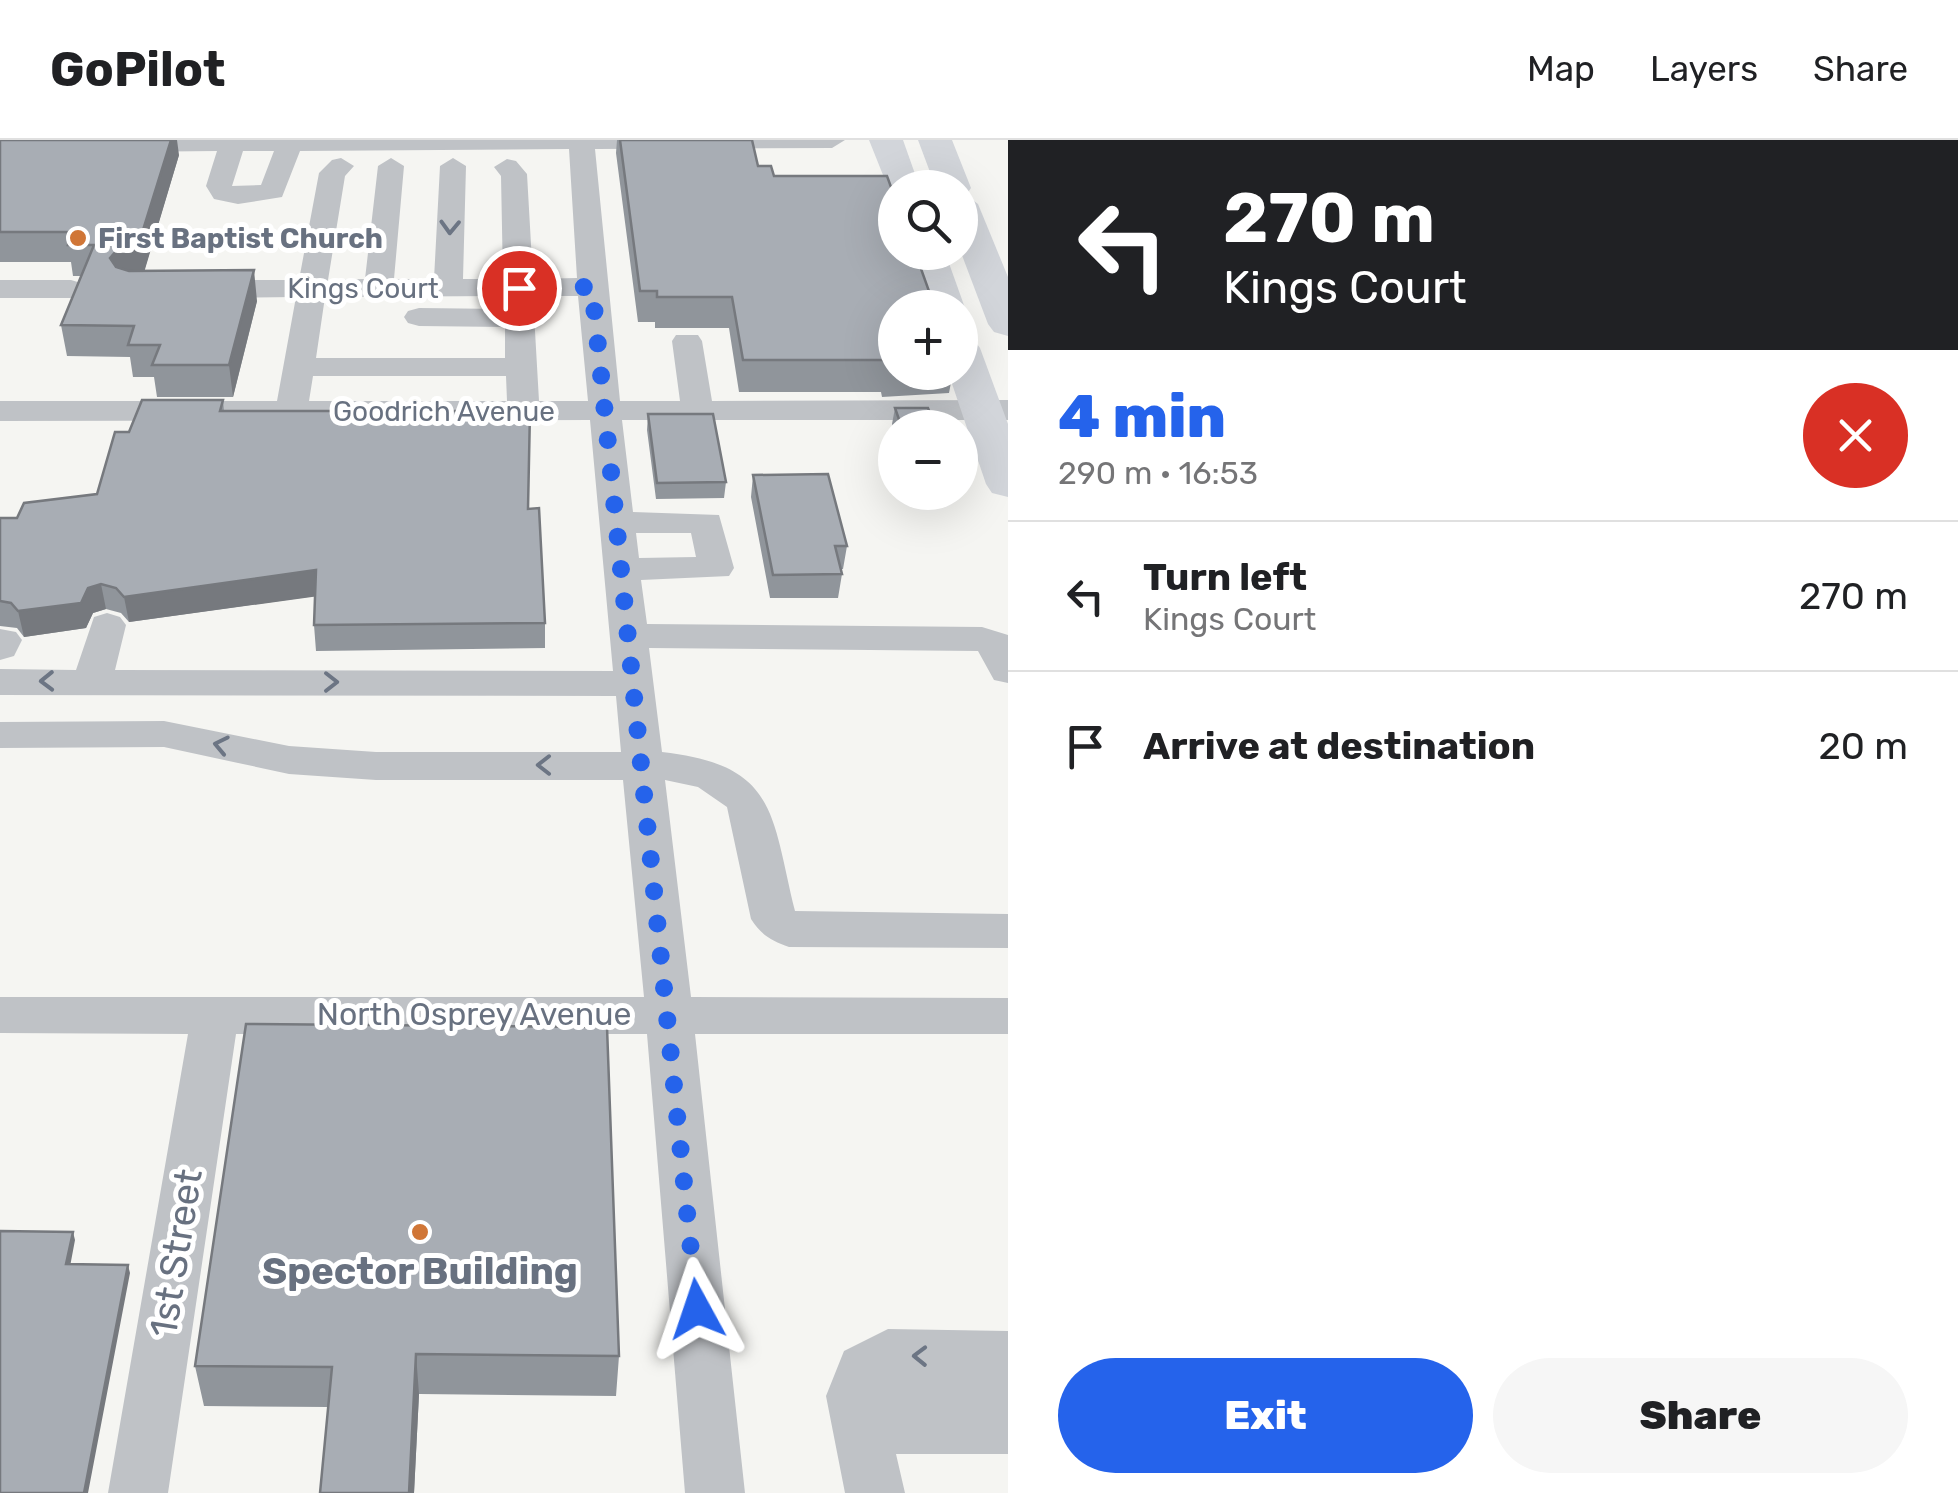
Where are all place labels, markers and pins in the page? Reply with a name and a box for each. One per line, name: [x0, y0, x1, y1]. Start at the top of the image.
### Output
place label: First Baptist Church: [98, 222, 383, 255]
marker: First Baptist Church: [67, 227, 89, 249]
pin: [477, 246, 562, 331]
marker: Spector Building: [409, 1221, 431, 1243]
place label: Spector Building: [262, 1248, 578, 1294]

